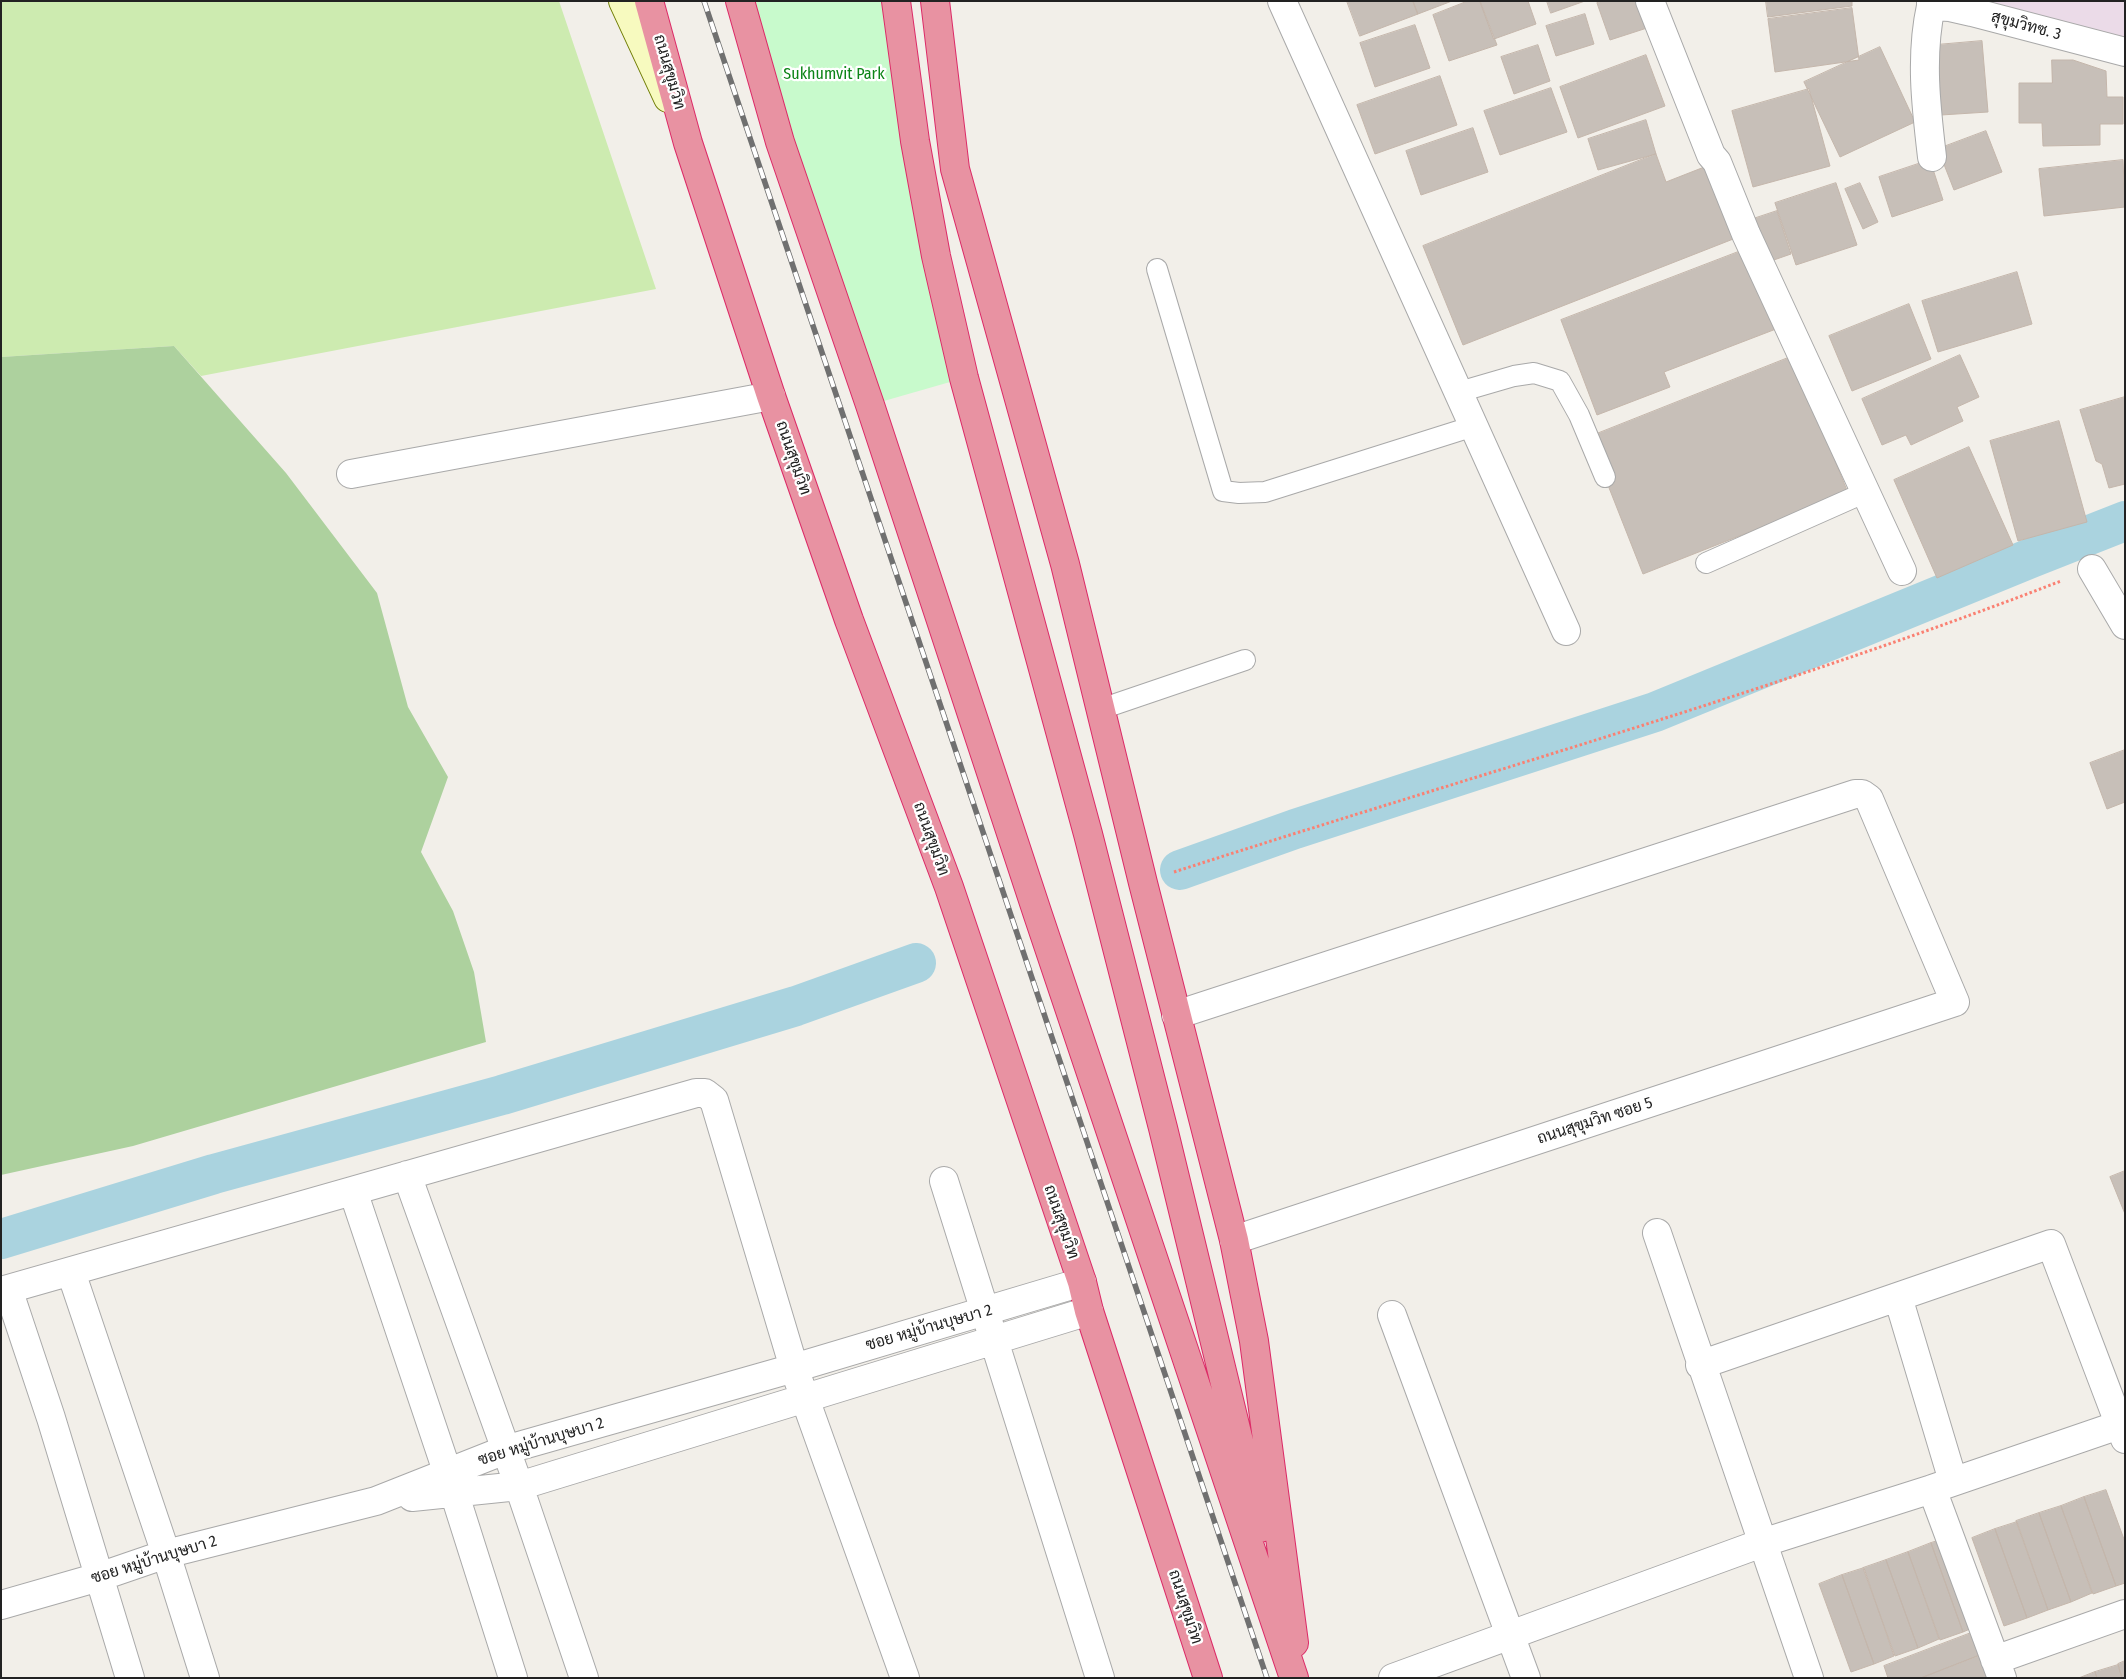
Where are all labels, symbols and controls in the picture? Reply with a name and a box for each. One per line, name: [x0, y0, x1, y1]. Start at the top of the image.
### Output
street label: สุขุมวิทซ. 3: [1989, 7, 2063, 45]
street label: ถนนสุขุมวิท: [649, 32, 689, 112]
park label: Sukhumvit Park: [783, 65, 885, 85]
street label: ถนนสุขุมวิท: [771, 418, 815, 498]
street label: ถนนสุขุมวิท: [909, 800, 953, 878]
street label: ถนนสุขุมวิท ซอย 5: [1535, 1093, 1655, 1149]
street label: ถนนสุขุมวิท: [1039, 1182, 1083, 1262]
street label: ซอย หมู่บ้านบุษบา 2: [864, 1301, 994, 1355]
street label: ซอย หมู่บ้านบุษบา 2: [476, 1414, 606, 1470]
street label: ซอย หมู่บ้านบุษบา 2: [89, 1532, 219, 1588]
street label: ถนนสุขุมวิท: [1164, 1567, 1206, 1647]

